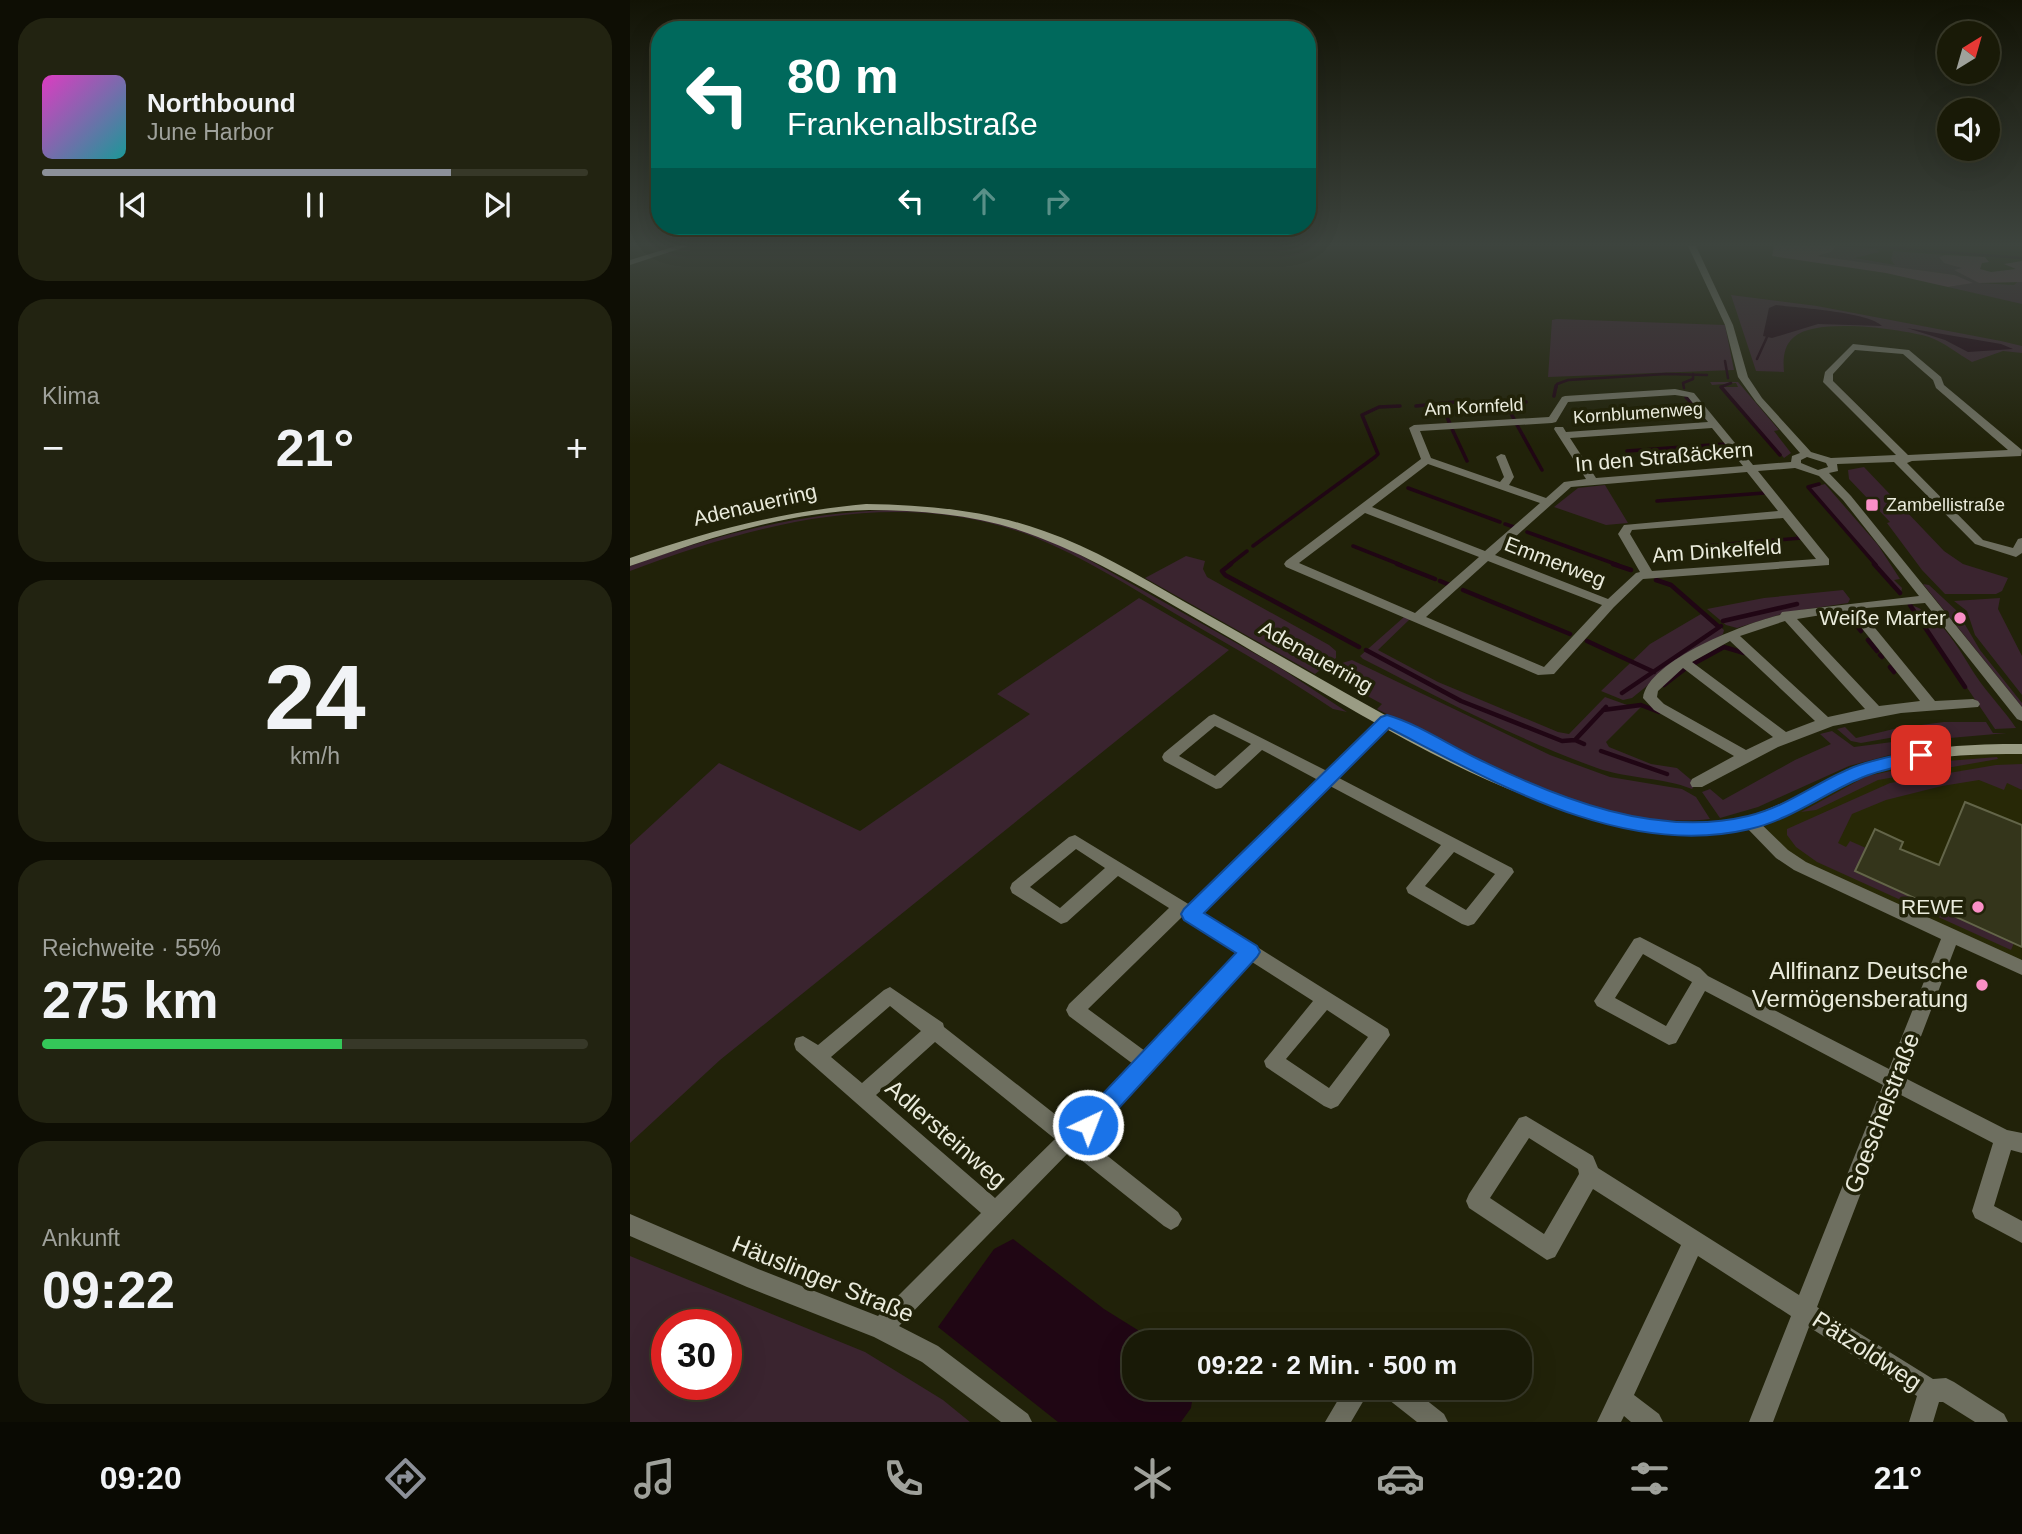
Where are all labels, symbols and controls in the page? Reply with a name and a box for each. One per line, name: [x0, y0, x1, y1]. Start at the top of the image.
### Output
north arrow: [1937, 21, 2000, 84]
map controls: [1937, 21, 2000, 161]
icon: left: [672, 49, 763, 140]
text: 80 m: [787, 49, 899, 103]
text: Northbound: [147, 88, 296, 118]
button: sound: [1937, 98, 2000, 161]
text: Frankenalbstraße: [787, 106, 1038, 142]
text: June Harbor: [147, 119, 274, 145]
icon: left: [892, 182, 930, 220]
icon: ahead: [965, 182, 1003, 220]
icon: right: [1038, 182, 1076, 220]
icon: previous: [114, 186, 152, 224]
icon: pause: [296, 186, 334, 224]
icon: next: [478, 186, 516, 224]
text: Klima: [42, 383, 100, 409]
street label: Am Kornfeld: [1424, 394, 1524, 420]
street label: Kornblumenweg: [1572, 398, 1704, 428]
text: 21°: [276, 419, 354, 477]
text: −: [42, 427, 64, 469]
text: +: [566, 427, 588, 469]
street label: In den Straßäckern: [1574, 437, 1754, 476]
street label: Adenauerring: [691, 479, 819, 530]
place label: Zambellistraße: [1886, 495, 2005, 515]
marker: Zambellistraße: [1864, 497, 1880, 513]
street label: Emmerweg: [1501, 532, 1609, 591]
street label: Am Dinkelfeld: [1652, 535, 1782, 566]
place label: Weiße Marter: [1819, 606, 1946, 629]
marker: Weiße Marter: [1952, 610, 1968, 626]
street label: Adenauerring: [1256, 616, 1377, 697]
text: 24: [264, 647, 366, 748]
pin: [1891, 725, 1951, 785]
icon: arrive: [1902, 736, 1940, 774]
text: km/h: [290, 743, 340, 769]
place label: REWE: [1901, 895, 1964, 918]
marker: REWE: [1970, 899, 1986, 915]
text: Reichweite · 55%: [42, 935, 221, 961]
place label: Allfinanz Deutsche Vermögensberatung: [1752, 957, 1968, 1012]
text: 275 km: [42, 971, 218, 1029]
marker: Allfinanz Deutsche Vermögensberatung: [1974, 977, 1990, 993]
street label: Goeschelstraße: [1839, 1029, 1924, 1197]
street label: Adlersteinweg: [881, 1074, 1012, 1193]
position arrow: [1051, 1088, 1125, 1162]
text: Ankunft: [42, 1225, 120, 1251]
street label: Häuslinger Straße: [728, 1230, 918, 1327]
text: 09:22: [42, 1261, 175, 1319]
street label: Pätzoldweg: [1808, 1305, 1927, 1396]
speed limit sign: 30: [651, 1309, 742, 1400]
text: 09:22 · 2 Min. · 500 m: [1197, 1350, 1457, 1380]
icon: directions: [381, 1454, 430, 1503]
icon: music: [630, 1454, 679, 1503]
icon: phone: [879, 1454, 928, 1503]
icon: climate: [1128, 1454, 1177, 1503]
icon: car: [1376, 1454, 1425, 1503]
icon: filters: [1625, 1454, 1674, 1503]
text: 09:20: [100, 1460, 182, 1496]
text: 21°: [1874, 1460, 1922, 1496]

